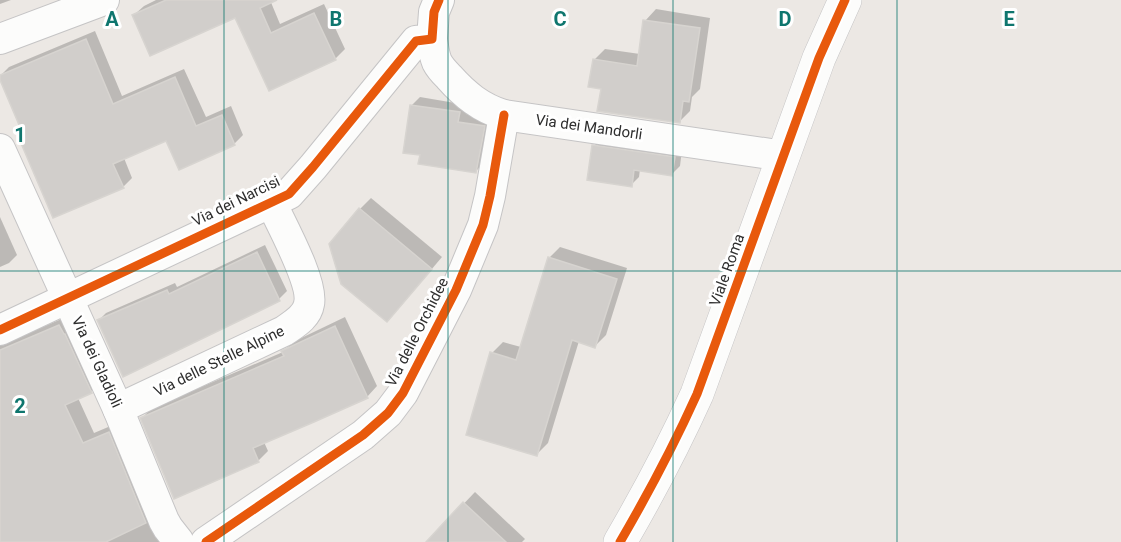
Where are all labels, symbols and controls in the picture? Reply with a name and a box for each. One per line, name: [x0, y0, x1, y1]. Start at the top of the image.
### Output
text: A: [105, 7, 119, 31]
text: B: [330, 7, 342, 31]
text: C: [553, 7, 567, 31]
text: D: [779, 7, 792, 31]
text: E: [1003, 7, 1015, 31]
street label: Via dei Mandorli: [534, 111, 644, 143]
text: 1: [14, 123, 26, 147]
street label: Via dei Narcisi: [189, 172, 283, 230]
street label: Viale Roma: [706, 231, 748, 309]
street label: Via delle Orchidee: [382, 274, 452, 389]
street label: Via dei Gladioli: [68, 313, 126, 411]
street label: Via delle Stelle Alpine: [151, 322, 287, 400]
text: 2: [14, 394, 26, 418]

